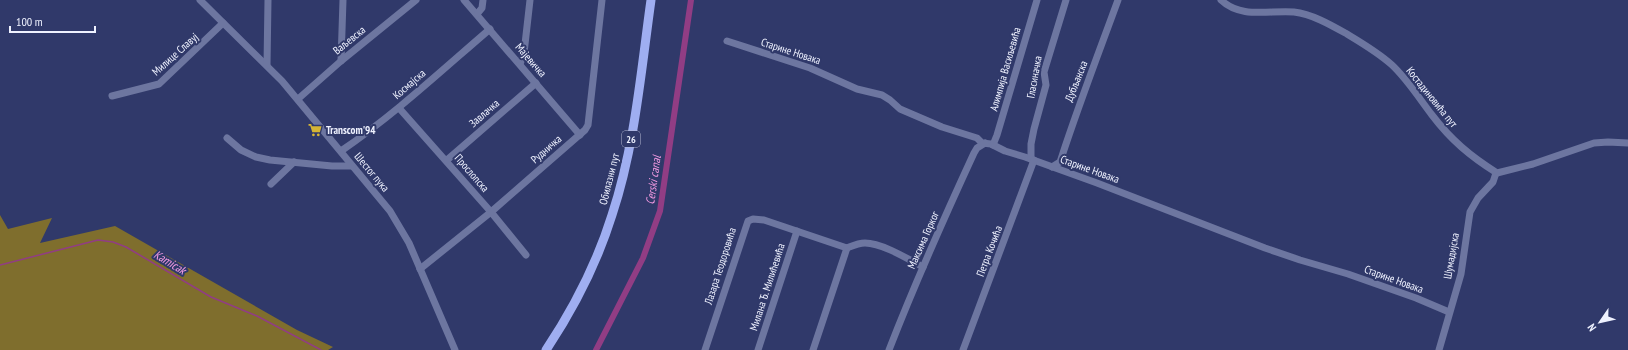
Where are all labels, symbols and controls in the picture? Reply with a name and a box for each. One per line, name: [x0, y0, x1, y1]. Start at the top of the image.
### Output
scale bar: [10, 8, 95, 34]
text: 100 m: [16, 14, 43, 29]
street label: Ваљевска: [330, 23, 368, 57]
street label: Алимпија Васиљевића: [986, 25, 1024, 113]
street label: Милице Славуј: [149, 30, 201, 78]
street label: Старине Новака: [759, 35, 823, 67]
street label: Мајевичка: [512, 40, 550, 80]
street label: Гласиначка: [1023, 55, 1045, 99]
street label: Дубљанска: [1061, 58, 1091, 104]
street label: Костадиновића пут: [1403, 64, 1461, 130]
street label: Космајска: [390, 66, 428, 102]
street label: Завлачка: [466, 96, 502, 130]
supermarket icon: Transcom'94: [307, 122, 323, 138]
place label: Transcom'94: [326, 123, 376, 137]
road number: 26: [622, 131, 640, 147]
street label: Рудничка: [528, 132, 564, 166]
street label: Шестог пука: [352, 150, 392, 194]
street label: Прослопска: [452, 151, 492, 195]
street label: Обилазни пут: [596, 151, 622, 206]
street label: Старине Новака: [1059, 152, 1121, 186]
water label: Cerski canal: [642, 153, 664, 205]
street label: Максима Горког: [904, 208, 942, 271]
street label: Петра Кочића: [973, 224, 1005, 278]
street label: Лазара Теодоровића: [701, 226, 739, 307]
street label: Шумадијска: [1440, 232, 1462, 280]
street label: Милана Ђ. Милићевића: [746, 242, 788, 332]
water label: Kamicak: [151, 247, 190, 278]
street label: Старине Новака: [1363, 262, 1425, 296]
north arrow: [1580, 302, 1620, 342]
text: N: [1584, 321, 1599, 334]

